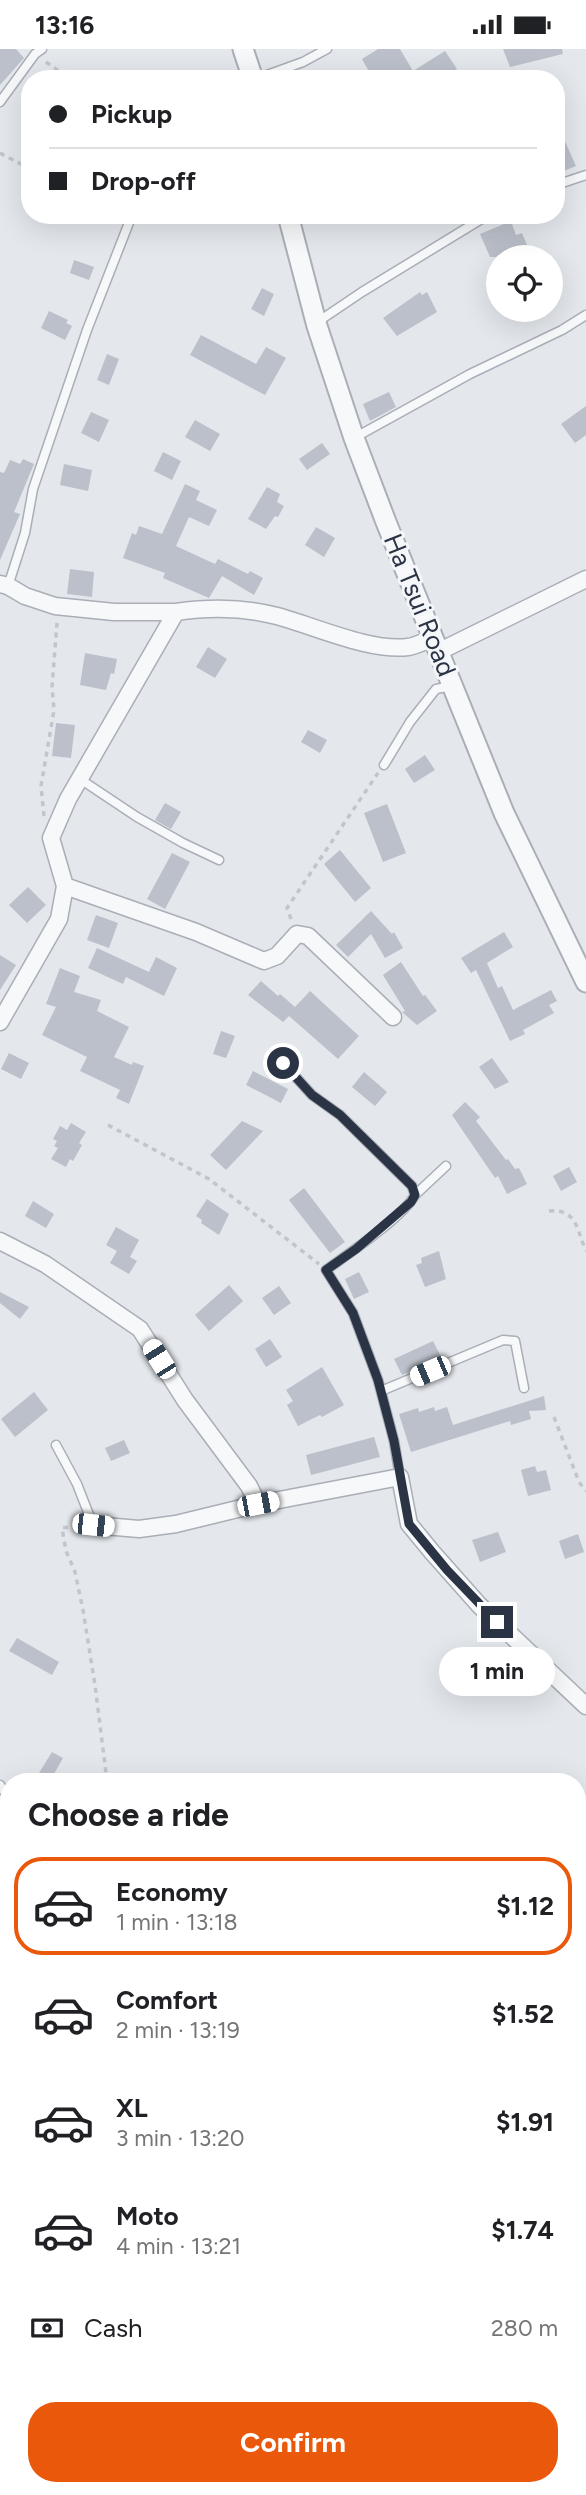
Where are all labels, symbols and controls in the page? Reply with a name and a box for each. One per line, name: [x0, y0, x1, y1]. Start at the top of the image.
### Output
text: 13:16: [35, 9, 94, 41]
text: Pickup: [91, 98, 172, 130]
text: Drop-off: [91, 165, 196, 197]
map controls: [486, 245, 563, 322]
button: locate: [486, 245, 563, 322]
street label: Ha Tsui Road: [377, 529, 463, 681]
route start: [267, 1047, 299, 1079]
car: [139, 1336, 180, 1382]
car: [407, 1353, 454, 1389]
car: [236, 1490, 281, 1518]
car: [72, 1512, 115, 1538]
route end: [481, 1606, 513, 1638]
callout: 1 min: [439, 1647, 555, 1695]
text: 1 min: [470, 1657, 524, 1685]
text: Choose a ride: [28, 1796, 229, 1834]
icon: car: [32, 1875, 95, 1938]
text: Economy: [116, 1876, 228, 1908]
text: $1.12: [496, 1890, 554, 1922]
text: 1 min · 13:18: [116, 1908, 238, 1936]
icon: car: [32, 1983, 95, 2046]
text: Comfort: [116, 1984, 218, 2016]
text: $1.52: [492, 1998, 554, 2030]
text: 2 min · 13:19: [116, 2016, 240, 2044]
icon: car: [32, 2091, 95, 2154]
text: XL: [116, 2092, 148, 2124]
text: $1.91: [496, 2106, 554, 2138]
text: 3 min · 13:20: [116, 2124, 245, 2152]
icon: car: [32, 2199, 95, 2262]
text: Moto: [116, 2200, 179, 2232]
text: $1.74: [491, 2214, 554, 2246]
text: 4 min · 13:21: [116, 2232, 241, 2260]
icon: cash: [28, 2309, 66, 2347]
text: Cash: [84, 2312, 143, 2344]
text: 280 m: [491, 2314, 558, 2342]
button: Confirm: [28, 2402, 558, 2482]

